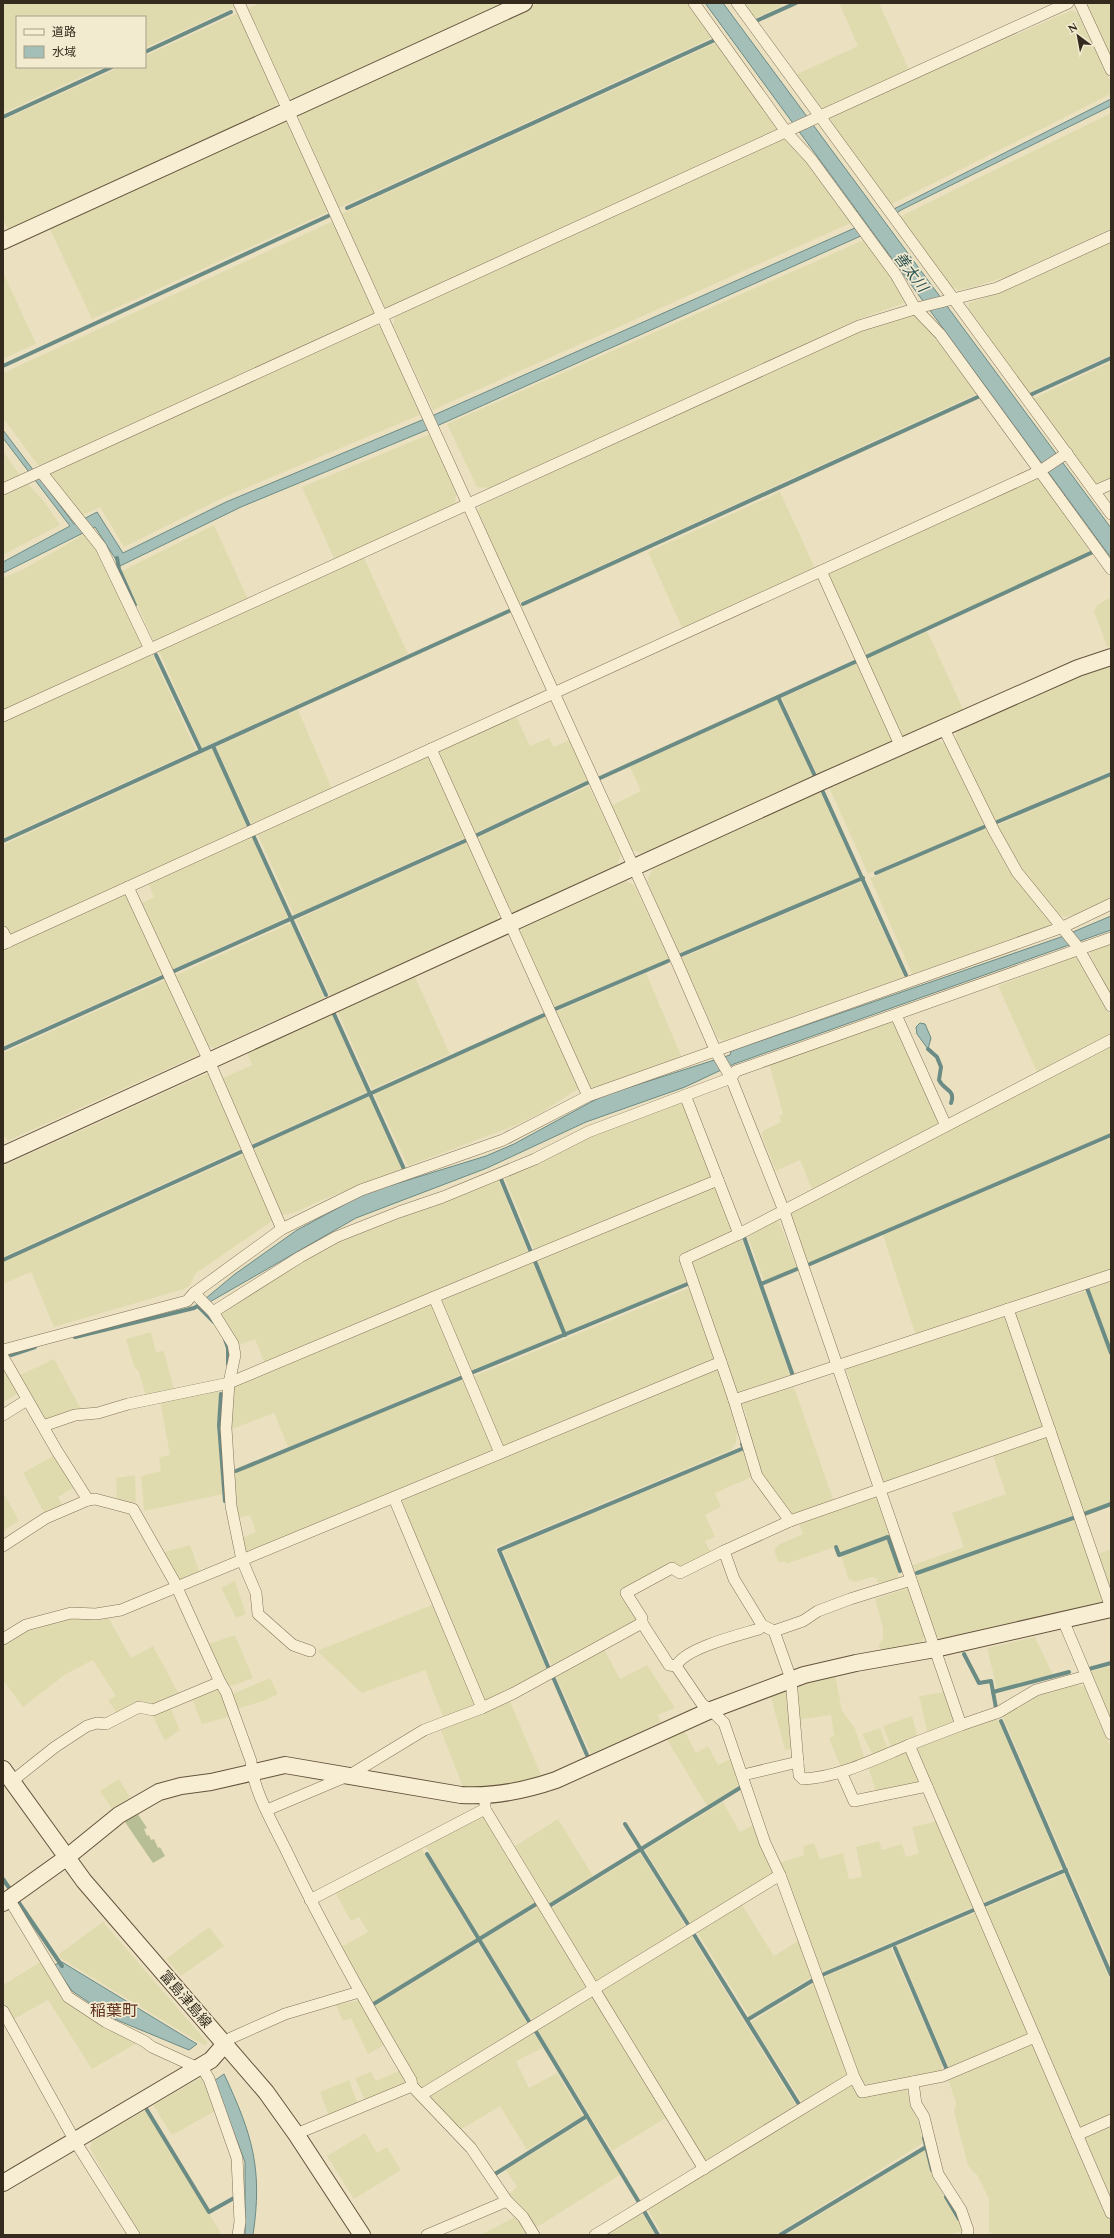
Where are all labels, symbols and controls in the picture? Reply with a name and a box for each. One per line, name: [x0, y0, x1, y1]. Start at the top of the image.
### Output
legend: [16, 16, 146, 68]
north arrow: [1058, 16, 1098, 56]
text: N: [1065, 18, 1081, 38]
text: 道路: [52, 23, 76, 42]
text: 水域: [52, 43, 76, 62]
water label: 善太川: [888, 247, 935, 299]
street label: 富島津島線: [155, 1966, 217, 2033]
district label: 稲葉町: [90, 1999, 138, 2023]

